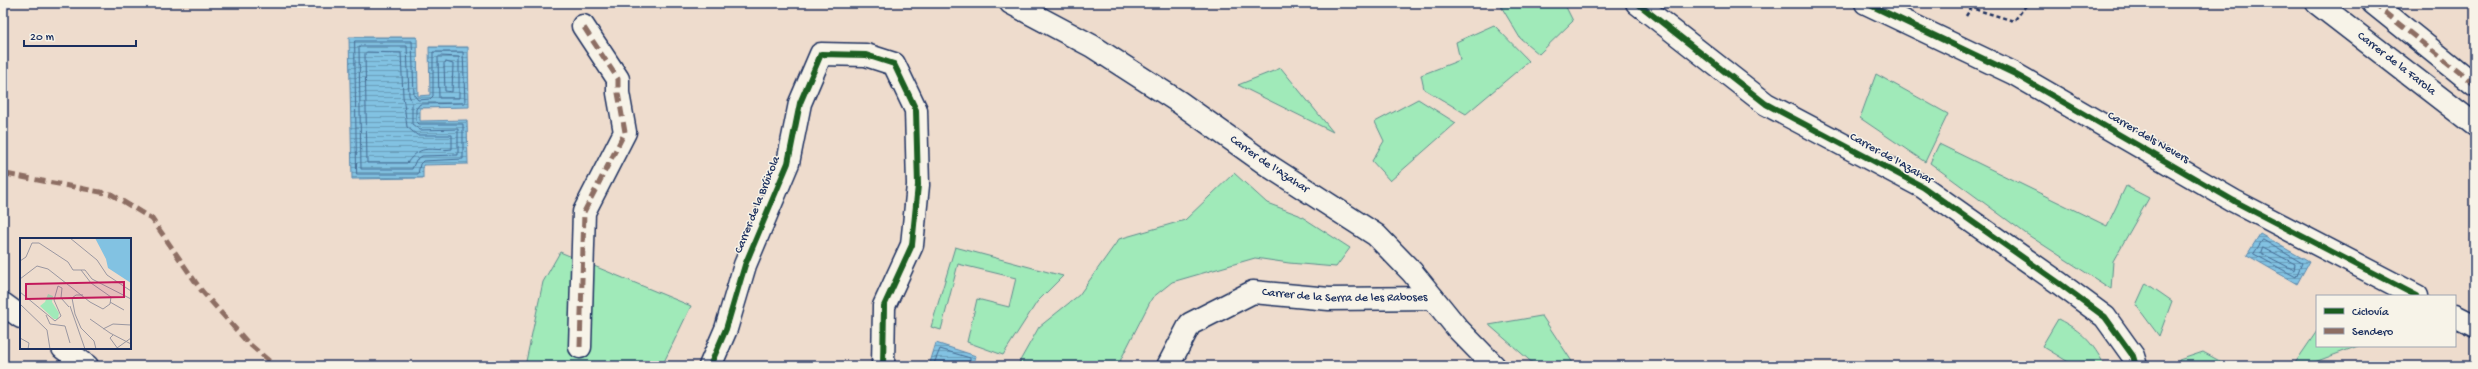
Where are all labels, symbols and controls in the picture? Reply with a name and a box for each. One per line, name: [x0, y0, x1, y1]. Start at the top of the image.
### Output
scale bar: [24, 22, 136, 48]
street label: Carrer de la Farola: [2354, 29, 2439, 99]
text: 20 m: [30, 31, 55, 45]
street label: Carrer dels Nevers: [2105, 109, 2192, 167]
street label: Carrer de l'Azahar: [1847, 130, 1937, 189]
street label: Carrer de l'Azahar: [1226, 133, 1313, 198]
street label: Carrer de la Brúixola: [732, 154, 784, 256]
inset map: [20, 238, 131, 349]
street label: Carrer de la Serra de les Raboses: [1261, 286, 1428, 306]
legend: [2316, 295, 2456, 347]
text: Ciclovía: [2352, 306, 2389, 320]
text: Sendero: [2352, 326, 2393, 340]

